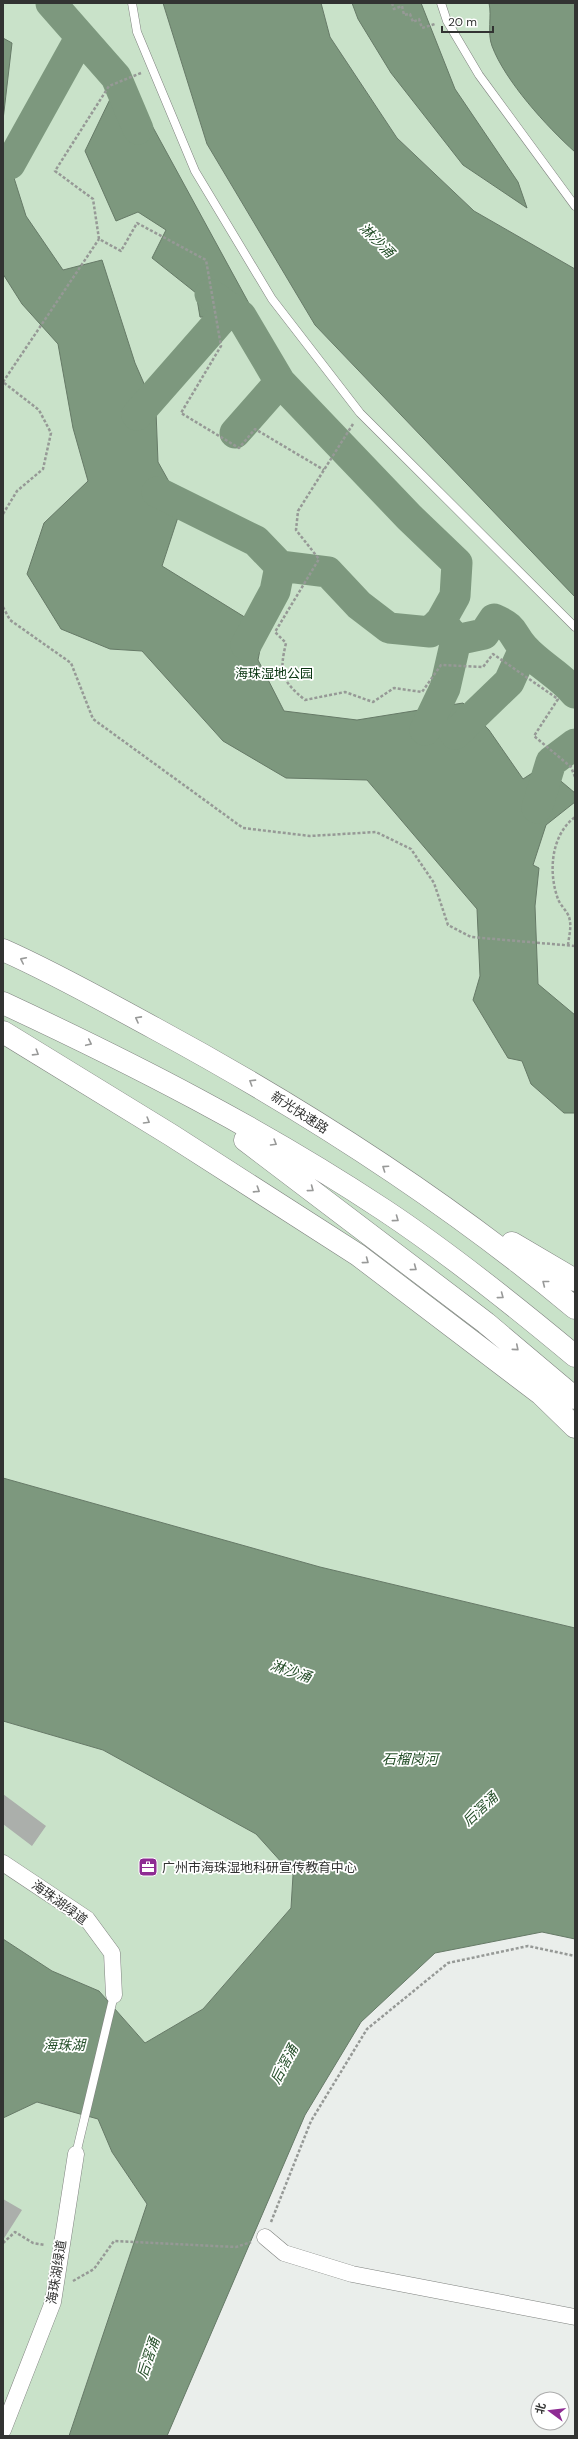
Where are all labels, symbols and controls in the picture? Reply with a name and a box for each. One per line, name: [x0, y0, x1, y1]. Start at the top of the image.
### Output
scale bar: [442, 8, 493, 34]
text: 20 m: [448, 14, 477, 30]
water label: 淋沙涌: [356, 219, 400, 263]
park label: 海珠湿地公园: [235, 665, 313, 682]
one-way arrow: [19, 957, 27, 964]
one-way arrow: [135, 1016, 142, 1024]
one-way arrow: [85, 1038, 92, 1046]
one-way arrow: [32, 1048, 39, 1056]
one-way arrow: [249, 1079, 256, 1086]
street label: 新光快速路: [268, 1088, 332, 1137]
one-way arrow: [143, 1116, 150, 1123]
one-way arrow: [270, 1138, 277, 1146]
one-way arrow: [382, 1166, 389, 1173]
one-way arrow: [253, 1185, 260, 1193]
one-way arrow: [306, 1185, 313, 1192]
one-way arrow: [392, 1214, 399, 1221]
one-way arrow: [362, 1256, 369, 1263]
one-way arrow: [410, 1263, 417, 1270]
one-way arrow: [542, 1281, 549, 1288]
one-way arrow: [497, 1292, 504, 1299]
one-way arrow: [512, 1344, 519, 1351]
water label: 淋沙涌: [268, 1656, 316, 1687]
water label: 石榴岗河: [382, 1750, 441, 1768]
water label: 后滘涌: [459, 1787, 503, 1830]
office icon: 广州市海珠湿地科研宣传教育中心: [137, 1856, 159, 1878]
place label: 广州市海珠湿地科研宣传教育中心: [162, 1859, 357, 1876]
street label: 海珠湖绿道: [28, 1876, 91, 1928]
water label: 海珠湖: [43, 2036, 87, 2054]
water label: 后滘涌: [266, 2039, 303, 2087]
street label: 海珠湖绿道: [43, 2239, 70, 2306]
water label: 后滘涌: [133, 2333, 164, 2381]
north arrow: [530, 2391, 570, 2431]
text: 北: [532, 2401, 549, 2416]

